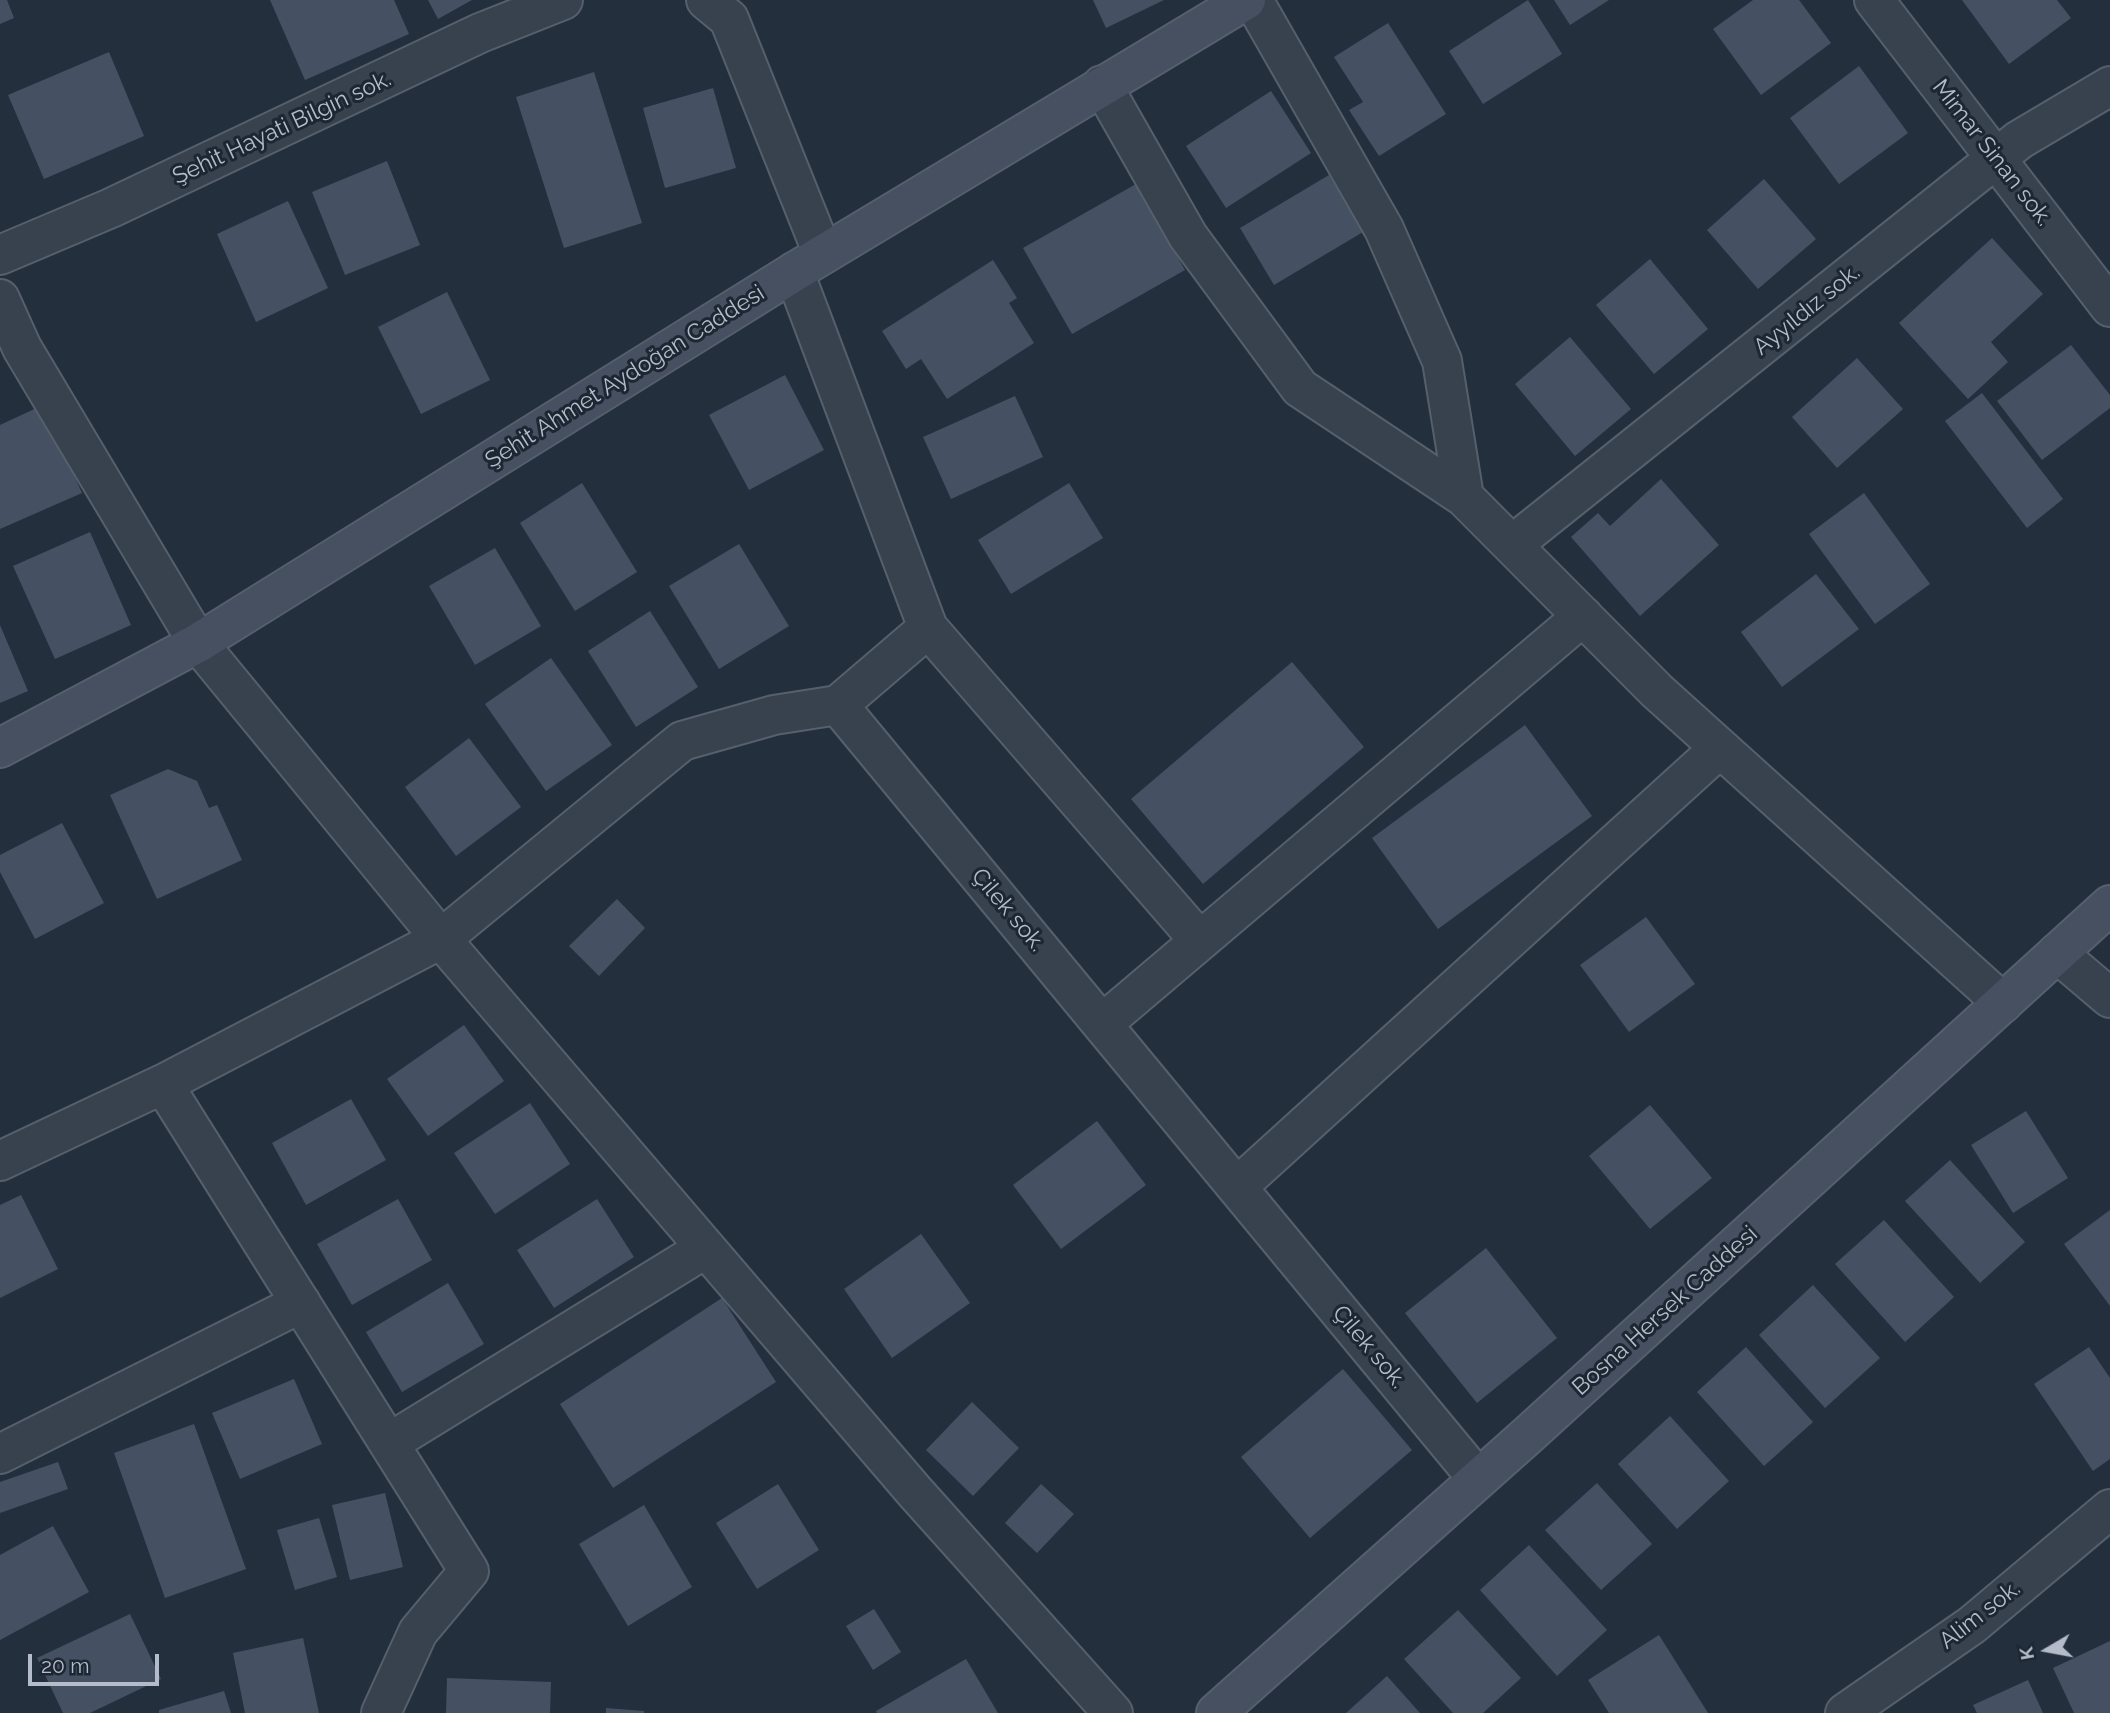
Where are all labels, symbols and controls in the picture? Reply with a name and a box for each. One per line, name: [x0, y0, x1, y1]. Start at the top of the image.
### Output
street label: Şehit Hayati Bilgin sok.: [168, 65, 396, 191]
street label: Mimar Sinan sok.: [1926, 74, 2058, 232]
street label: Ayyıldız sok.: [1748, 259, 1866, 361]
street label: Şehit Ahmet Aydoğan Caddesi: [480, 279, 770, 475]
street label: Çilek sok.: [965, 863, 1051, 957]
street label: Bosna Hersek Caddesi: [1567, 1221, 1763, 1401]
street label: Çilek sok.: [1326, 1300, 1412, 1394]
street label: Alim sok.: [1934, 1575, 2026, 1655]
north arrow: [2012, 1615, 2082, 1685]
scale bar: [32, 1640, 163, 1684]
text: K: [2014, 1645, 2038, 1662]
text: 20 m: [41, 1653, 89, 1678]

